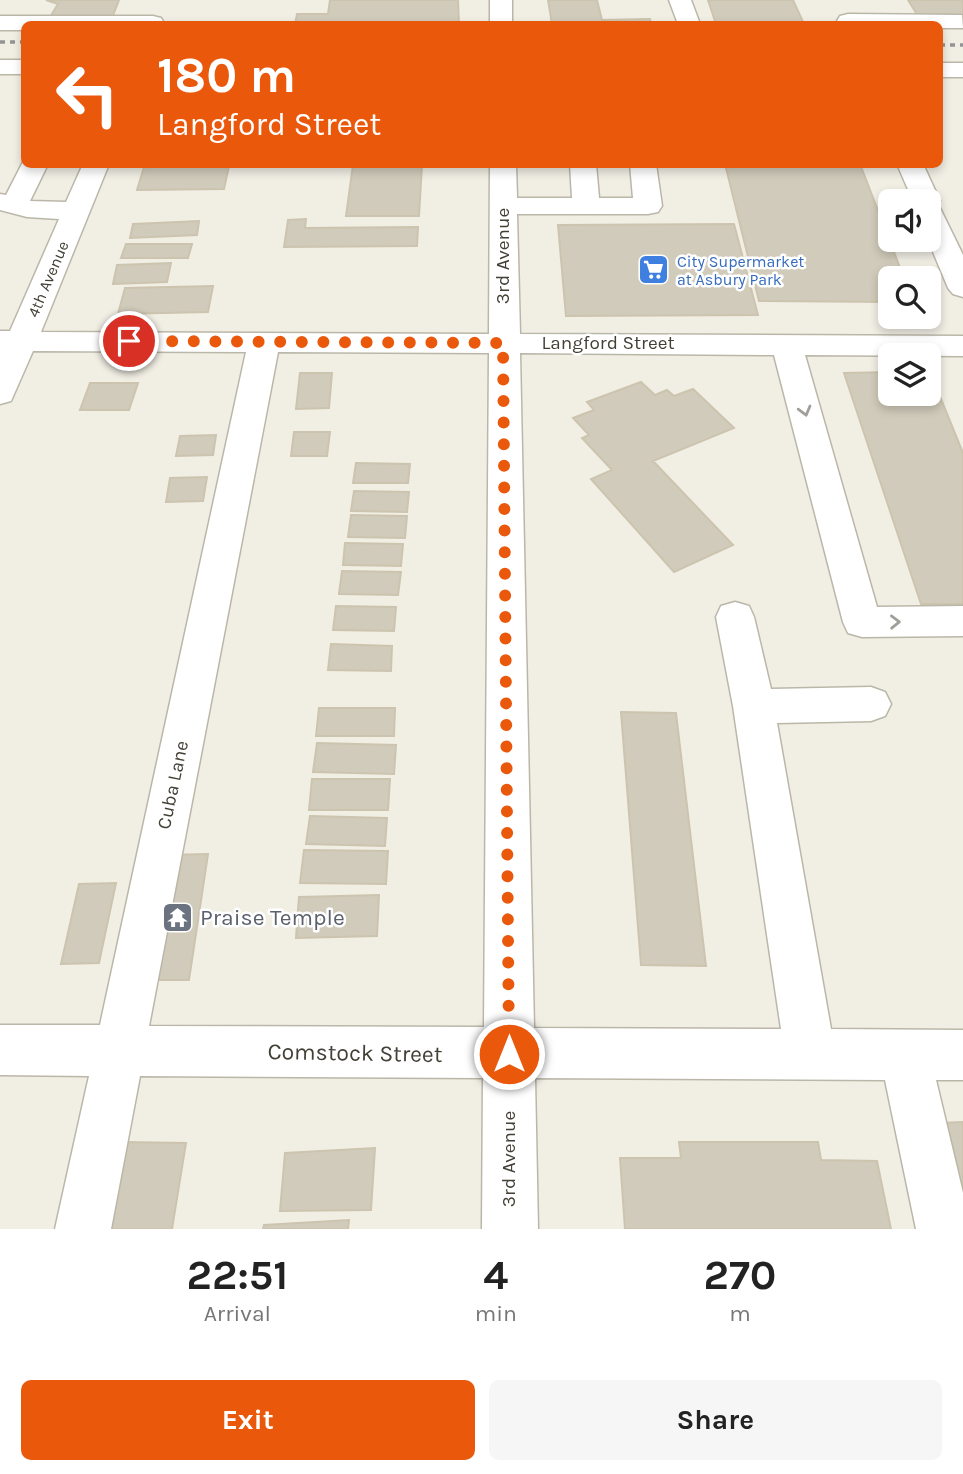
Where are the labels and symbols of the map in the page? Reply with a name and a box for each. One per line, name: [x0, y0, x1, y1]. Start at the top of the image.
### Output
street label: 3rd Avenue: [492, 208, 514, 304]
street label: 4th Avenue: [23, 238, 73, 320]
place label: City Supermarket at Asbury Park: [677, 252, 804, 289]
supermarket icon: City Supermarket at Asbury Park: [637, 253, 671, 287]
pin: [99, 311, 159, 371]
street label: Langford Street: [541, 332, 675, 354]
one-way arrow: [797, 404, 811, 416]
one-way arrow: [890, 614, 901, 629]
street label: Cuba Lane: [153, 739, 193, 831]
temple icon: Praise Temple: [160, 900, 194, 934]
place label: Praise Temple: [200, 904, 345, 931]
position arrow: [472, 1017, 546, 1091]
street label: Comstock Street: [267, 1038, 443, 1068]
street label: 3rd Avenue: [498, 1111, 520, 1207]

